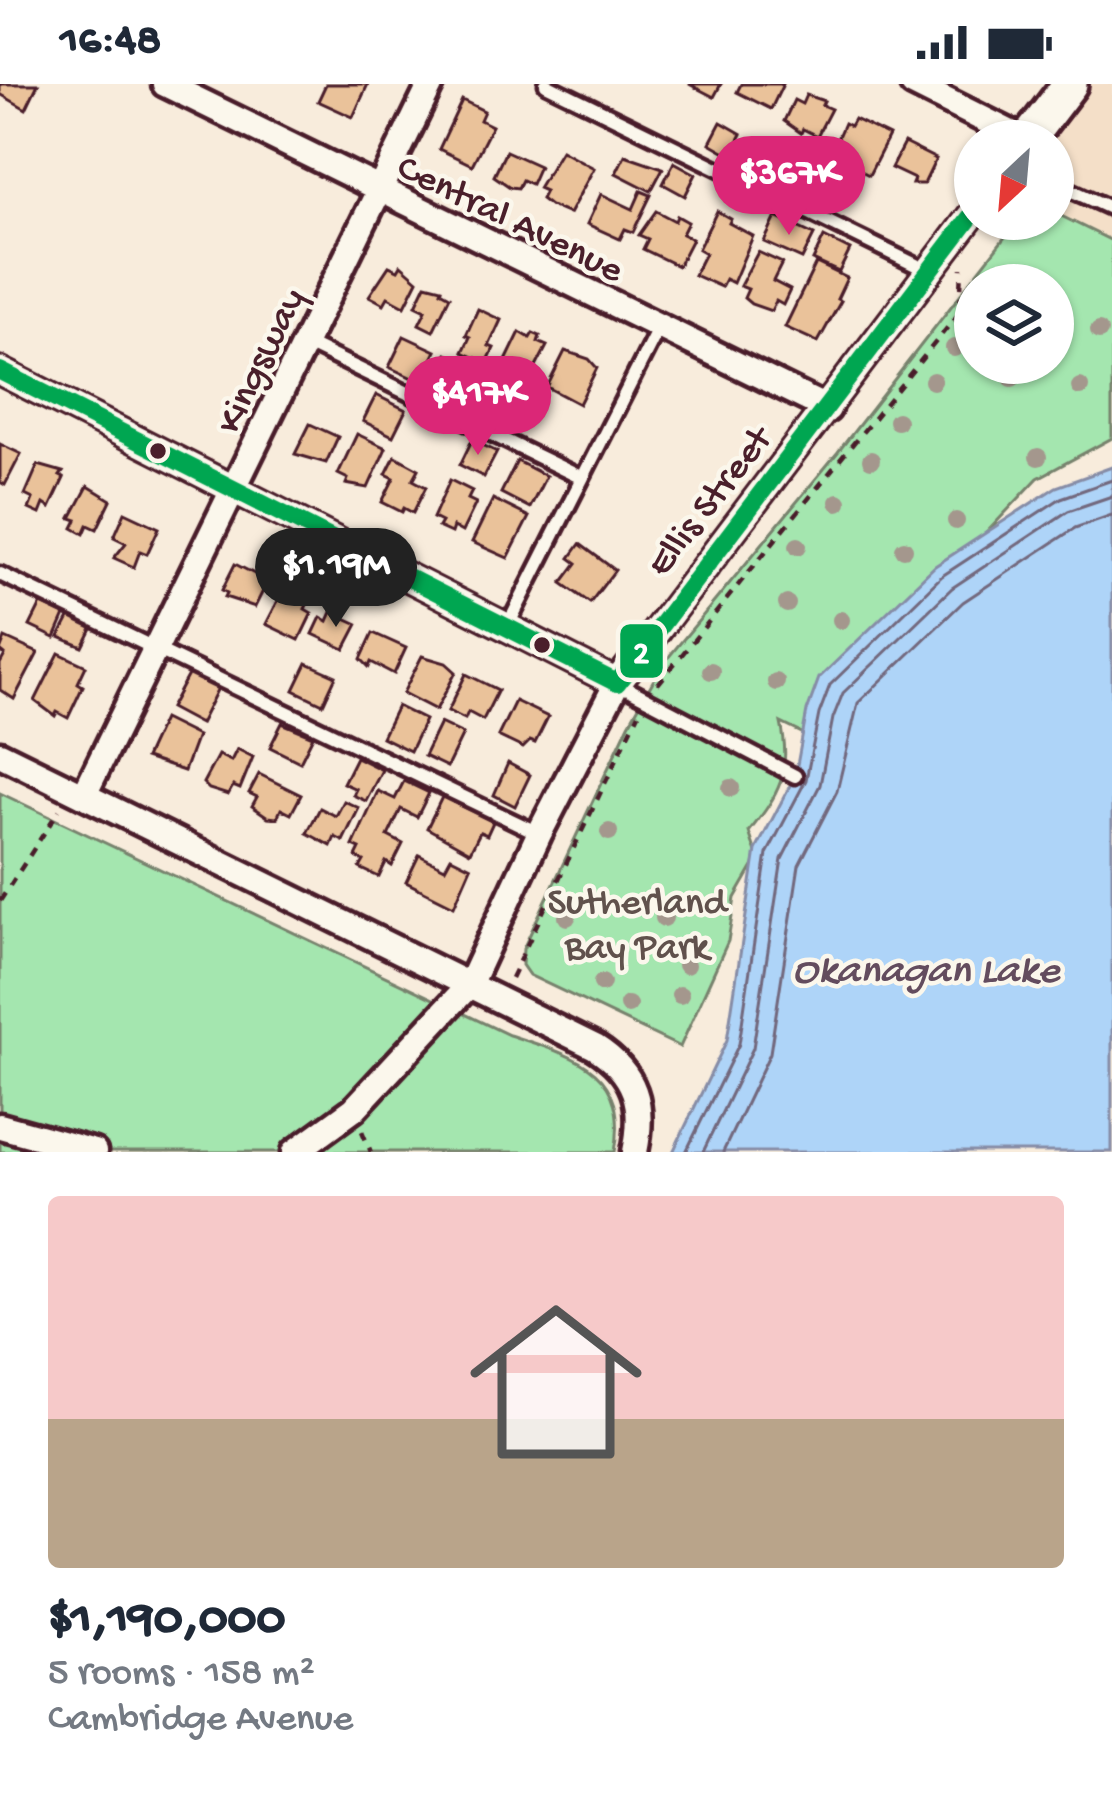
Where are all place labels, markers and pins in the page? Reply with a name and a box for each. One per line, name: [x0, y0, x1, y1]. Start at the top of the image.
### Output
pin: $367K: [705, 136, 873, 238]
pin: $417K: [394, 356, 562, 458]
unlabelled marker: [147, 440, 169, 462]
pin: $1.19M: [238, 528, 434, 630]
unlabelled marker: [531, 634, 553, 656]

